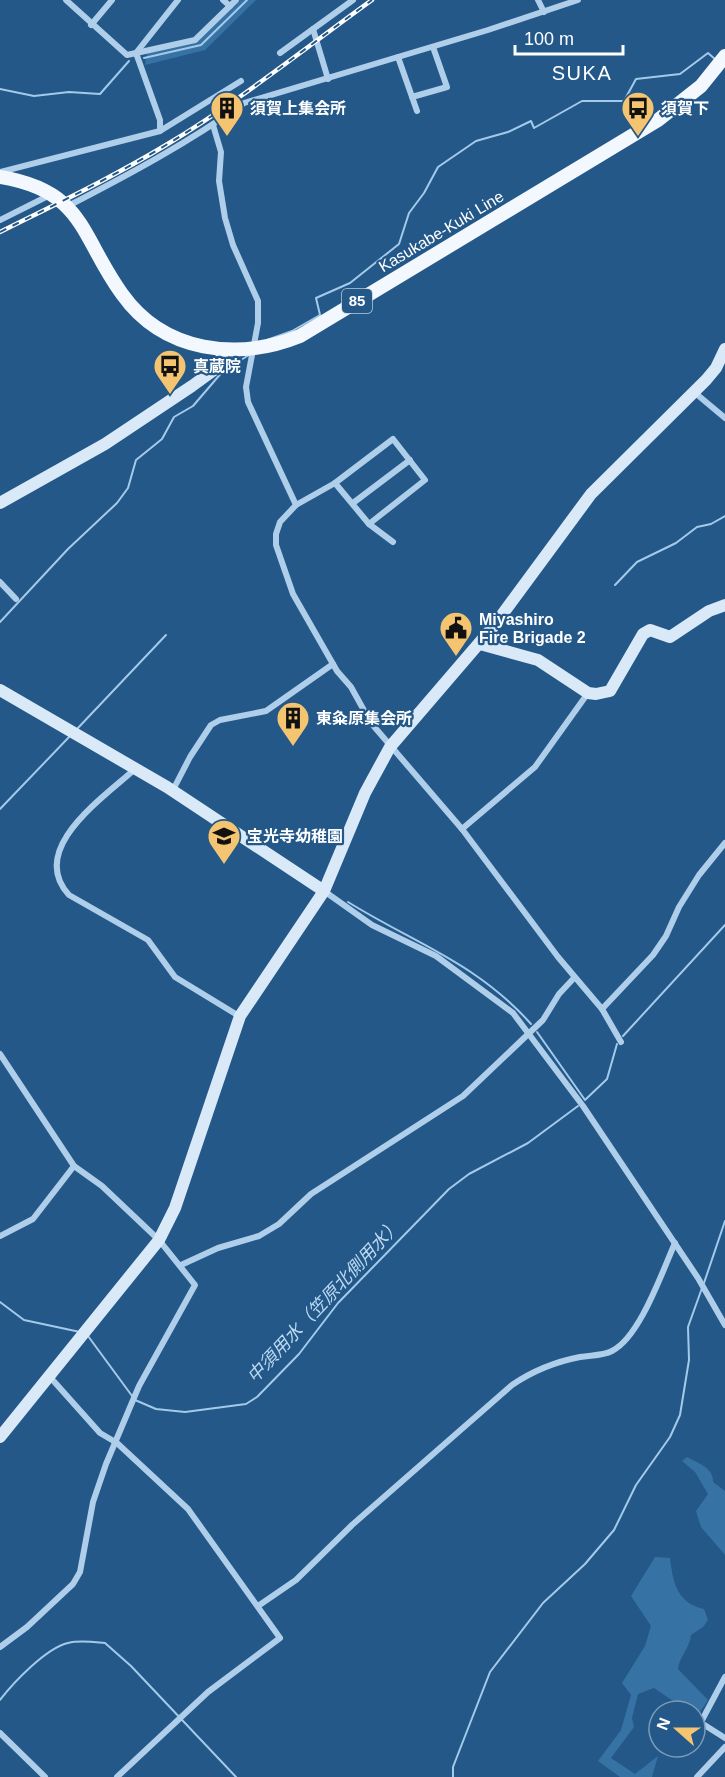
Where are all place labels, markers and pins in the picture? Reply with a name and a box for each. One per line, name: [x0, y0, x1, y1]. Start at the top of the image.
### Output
building icon: 須賀上集会所: [209, 90, 245, 137]
bus stop icon: 須賀下: [620, 90, 656, 137]
place label: 須賀上集会所: [250, 100, 346, 117]
place label: 須賀下: [661, 100, 709, 117]
bus stop icon: 真蔵院: [152, 348, 188, 395]
place label: 真蔵院: [193, 358, 241, 375]
public building icon: Miyashiro Fire Brigade 2: [438, 610, 474, 657]
place label: Miyashiro Fire Brigade 2: [479, 611, 586, 646]
building icon: 東粂原集会所: [275, 700, 311, 747]
place label: 東粂原集会所: [316, 710, 412, 727]
school or university icon: 宝光寺幼稚園: [206, 818, 242, 865]
place label: 宝光寺幼稚園: [247, 828, 343, 845]

